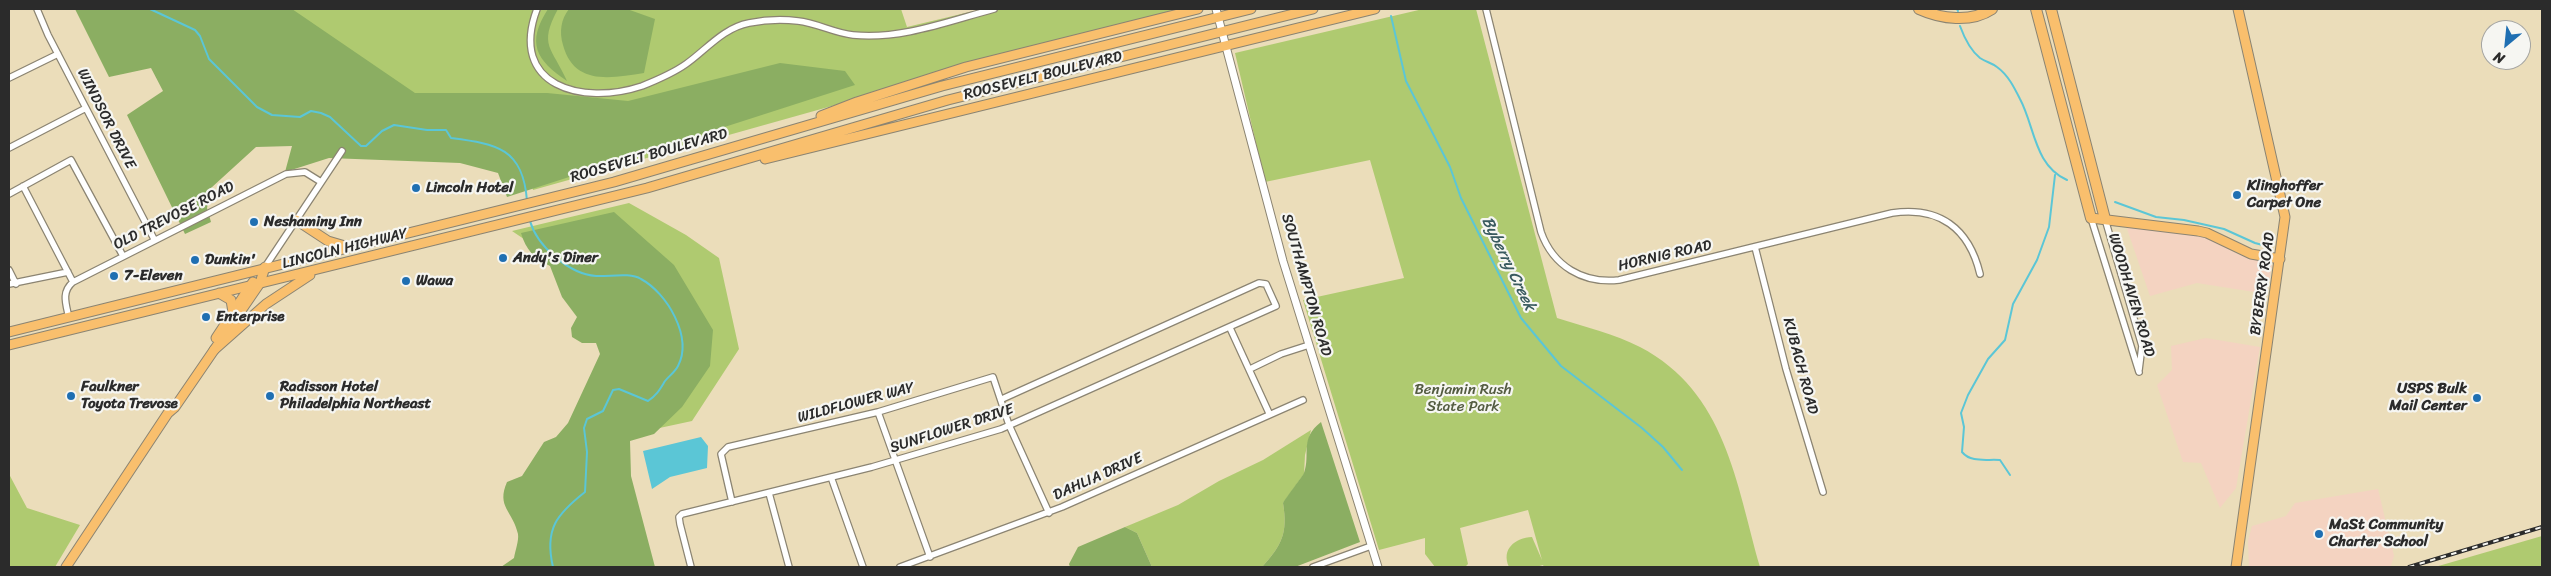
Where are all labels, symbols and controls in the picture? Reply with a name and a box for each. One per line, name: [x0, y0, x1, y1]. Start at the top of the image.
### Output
north arrow: [2481, 20, 2531, 70]
text: N: [2489, 44, 2509, 71]
street label: ROOSEVELT BOULEVARD: [962, 48, 1124, 104]
street label: WINDSOR DRIVE: [73, 66, 139, 172]
street label: ROOSEVELT BOULEVARD: [568, 125, 730, 187]
place label: Klinghoffer Carpet One: [2247, 177, 2322, 212]
street label: OLD TREVOSE ROAD: [111, 178, 237, 254]
place label: Lincoln Hotel: [426, 179, 513, 197]
marker: Lincoln Hotel: [410, 182, 422, 194]
marker: Klinghoffer Carpet One: [2231, 189, 2243, 201]
street label: SOUTHAMPTON ROAD: [1277, 212, 1335, 358]
place label: Neshaminy Inn: [264, 213, 362, 231]
water label: Byberry Creek: [1477, 214, 1539, 314]
marker: Neshaminy Inn: [248, 216, 260, 228]
street label: LINCOLN HIGHWAY: [281, 225, 409, 273]
street label: WOODHAVEN ROAD: [2104, 231, 2158, 359]
street label: BYBERRY ROAD: [2247, 231, 2279, 337]
street label: HORNIG ROAD: [1616, 237, 1714, 275]
place label: Andy's Diner: [513, 249, 598, 267]
place label: Dunkin': [205, 251, 256, 269]
marker: Andy's Diner: [497, 252, 509, 264]
marker: Dunkin': [189, 254, 201, 266]
place label: 7-Eleven: [124, 267, 183, 285]
marker: 7-Eleven: [108, 270, 120, 282]
place label: Wawa: [416, 272, 453, 290]
marker: Wawa: [400, 275, 412, 287]
place label: Enterprise: [216, 308, 284, 326]
marker: Enterprise: [200, 311, 212, 323]
street label: KUBACH ROAD: [1778, 316, 1822, 416]
place label: Faulkner Toyota Trevose: [81, 378, 178, 413]
place label: Radisson Hotel Philadelphia Northeast: [280, 378, 431, 413]
street label: WILDFLOWER WAY: [796, 379, 916, 427]
place label: USPS Bulk Mail Center: [2389, 380, 2467, 415]
park label: Benjamin Rush State Park: [1414, 381, 1512, 416]
marker: Faulkner Toyota Trevose: [65, 390, 77, 402]
marker: Radisson Hotel Philadelphia Northeast: [264, 390, 276, 402]
marker: USPS Bulk Mail Center: [2471, 392, 2483, 404]
street label: SUNFLOWER DRIVE: [888, 401, 1016, 457]
street label: DAHLIA DRIVE: [1051, 449, 1145, 505]
place label: MaSt Community Charter School: [2329, 516, 2443, 551]
marker: MaSt Community Charter School: [2313, 528, 2325, 540]

